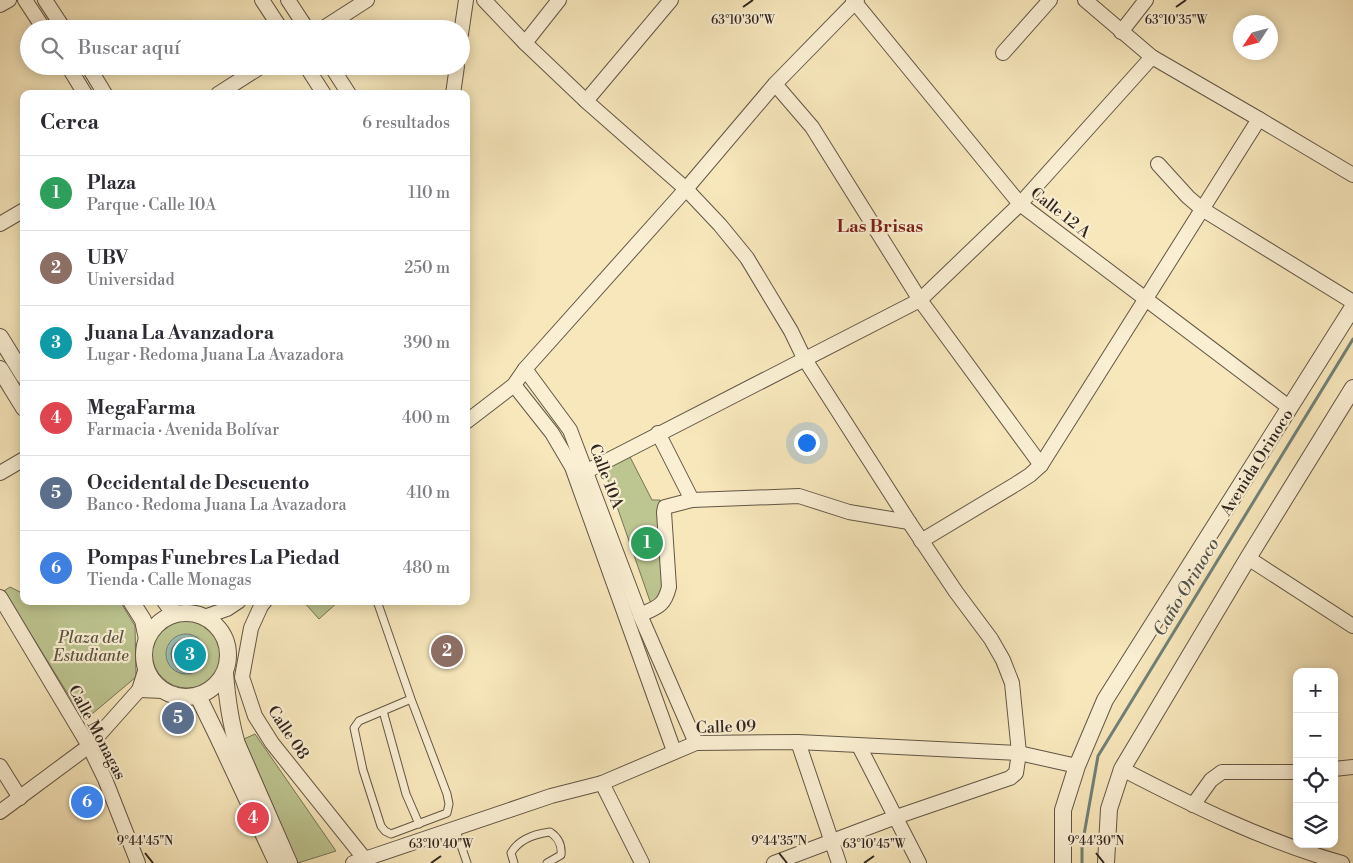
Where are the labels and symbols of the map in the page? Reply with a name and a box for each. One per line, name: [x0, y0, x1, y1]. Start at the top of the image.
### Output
text: 63°10'30"W: [711, 13, 776, 28]
text: 63°10'35"W: [1145, 13, 1208, 28]
north arrow: [1233, 15, 1278, 60]
street label: Calle 12 A: [1026, 183, 1095, 243]
district label: Las Brisas: [837, 215, 923, 238]
street label: Avenida Orinoco: [1216, 406, 1298, 520]
your location: [794, 430, 820, 456]
street label: Calle 10A: [585, 441, 628, 513]
pin: 1: [631, 524, 663, 562]
water label: Caño Orinoco: [1148, 534, 1225, 640]
park label: Plaza del Estudiante: [52, 628, 129, 666]
pin: 2: [431, 632, 463, 670]
pin: 3: [174, 636, 206, 674]
street label: Calle Monagas: [64, 682, 130, 783]
pin: 5: [162, 699, 194, 737]
street label: Calle 08: [263, 702, 313, 763]
street label: Calle 09: [696, 716, 757, 738]
pin: 6: [71, 783, 103, 821]
pin: 4: [237, 799, 269, 837]
text: 9°44'45"N: [117, 834, 173, 849]
text: 9°44'35"N: [751, 834, 807, 849]
text: 9°44'30"N: [1067, 834, 1125, 849]
text: 63°10'40"W: [409, 837, 474, 852]
text: 63°10'45"W: [842, 837, 907, 852]

